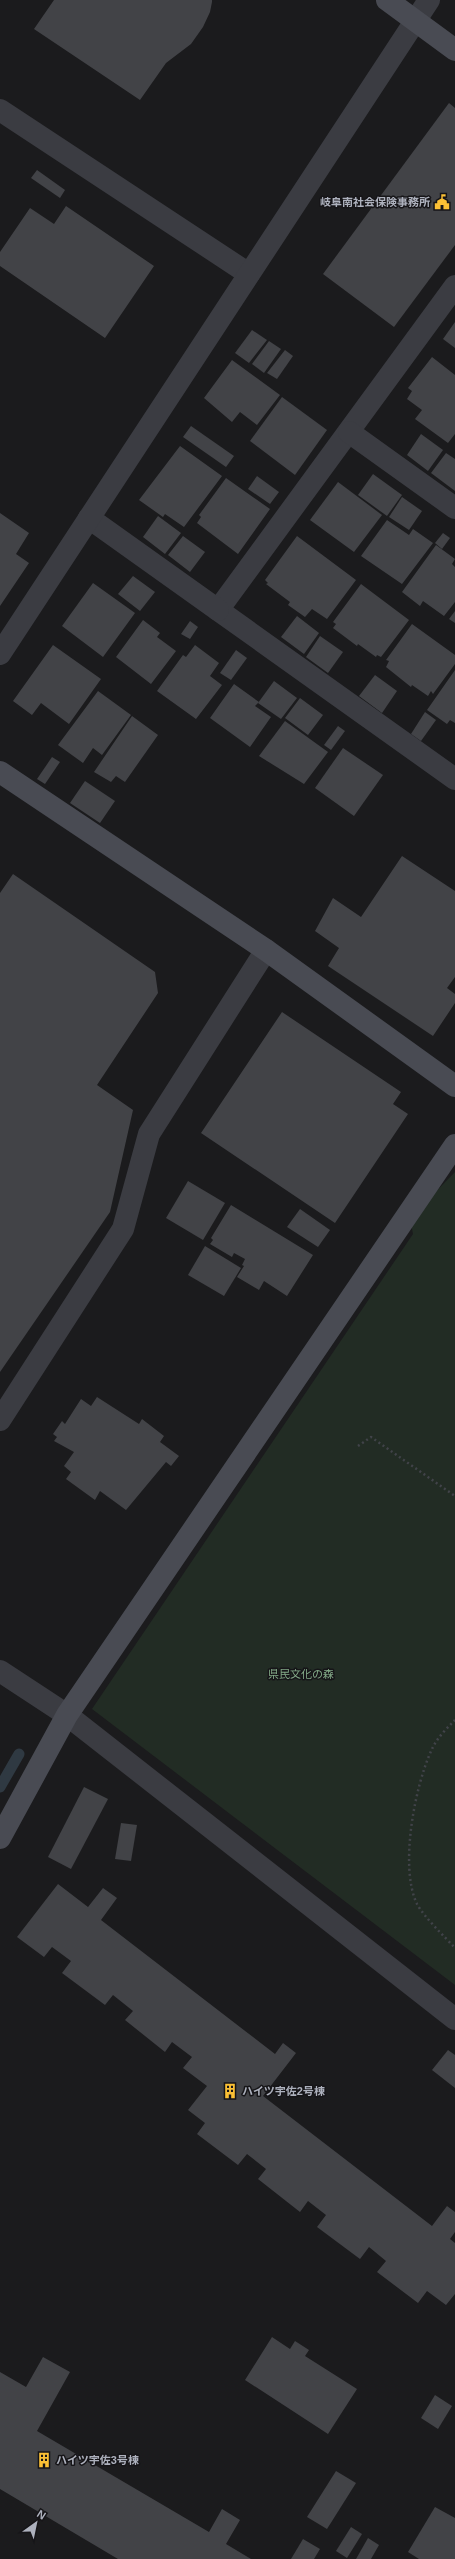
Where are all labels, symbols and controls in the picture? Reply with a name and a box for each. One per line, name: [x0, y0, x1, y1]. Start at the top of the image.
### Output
public building icon: 岐阜南社会保険事務所: [433, 193, 451, 211]
place label: 岐阜南社会保険事務所: [320, 196, 430, 208]
park label: 県民文化の森: [268, 1668, 334, 1680]
building icon: ハイツ宇佐2号棟: [221, 2082, 239, 2100]
place label: ハイツ宇佐2号棟: [242, 2085, 325, 2097]
building icon: ハイツ宇佐3号棟: [35, 2451, 53, 2469]
place label: ハイツ宇佐3号棟: [56, 2454, 139, 2466]
north arrow: [16, 2503, 56, 2543]
text: N: [35, 2507, 48, 2522]

